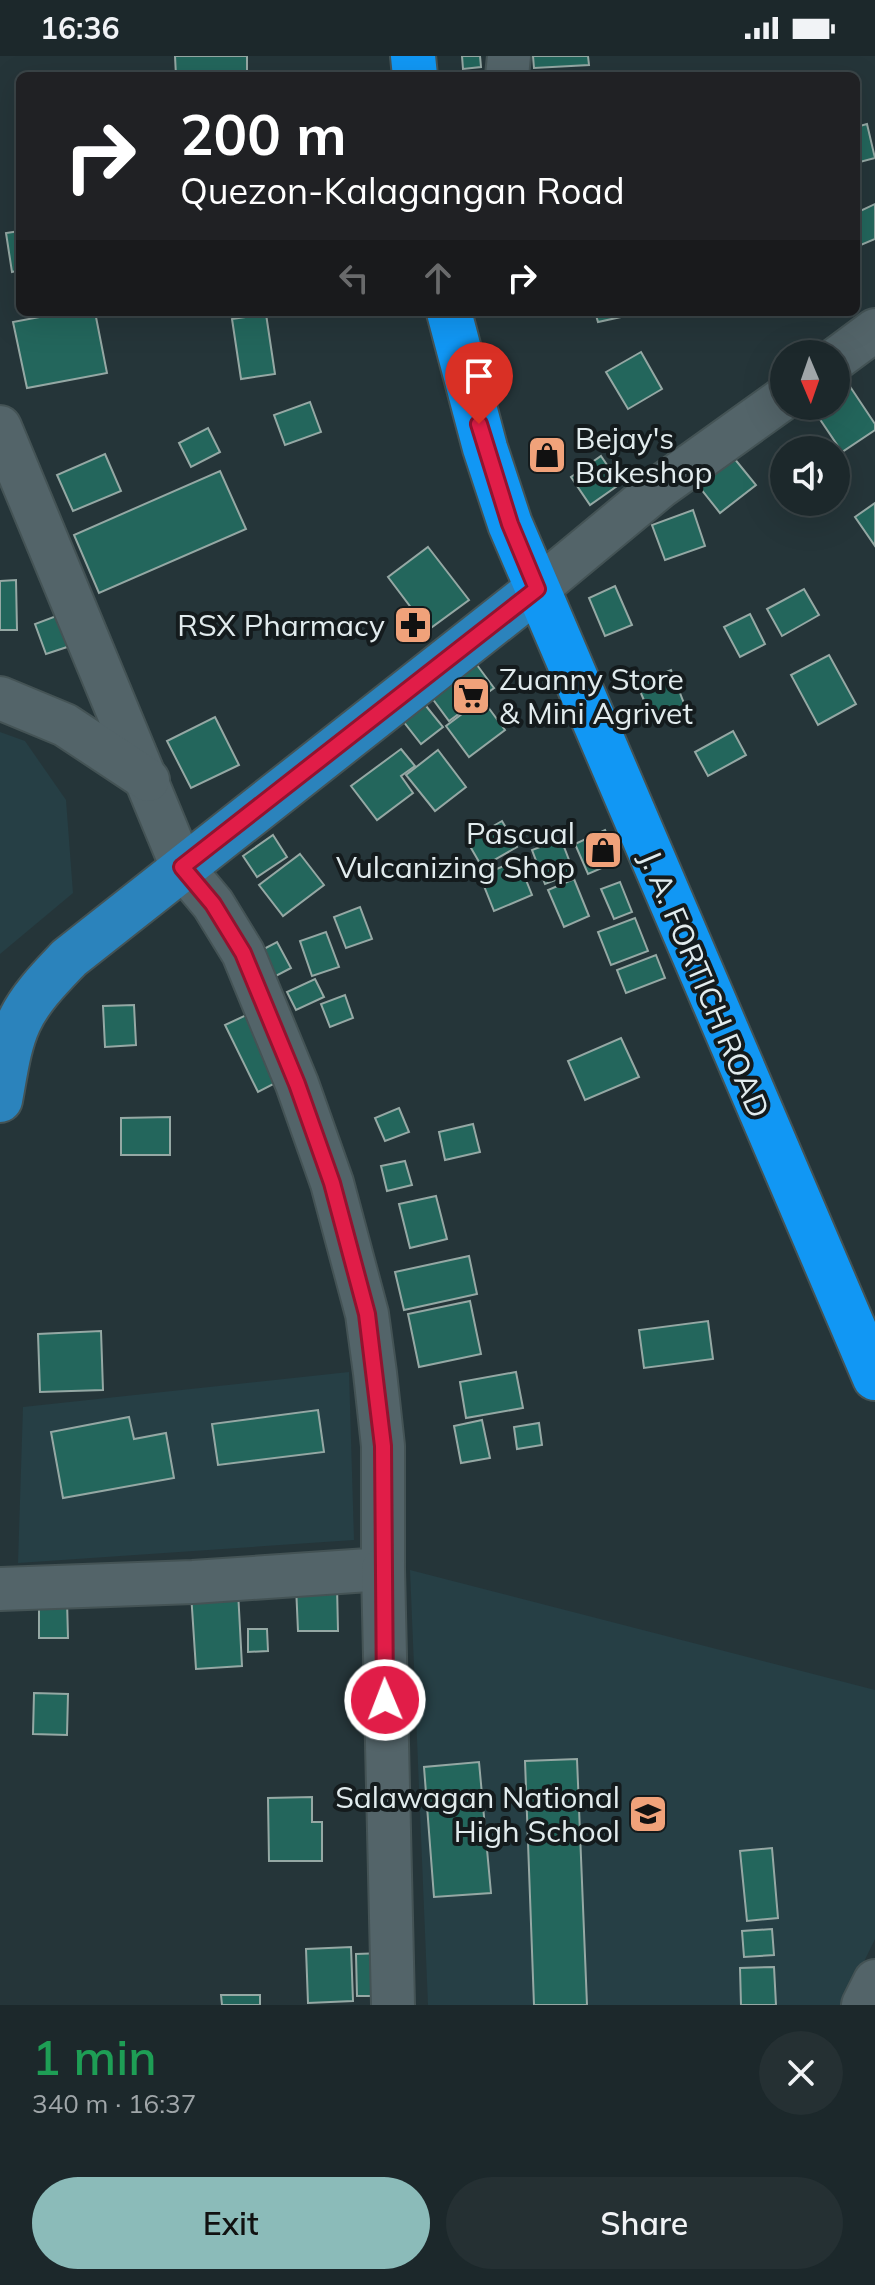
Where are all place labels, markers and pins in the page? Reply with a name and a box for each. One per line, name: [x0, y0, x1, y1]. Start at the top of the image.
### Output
pin: [445, 342, 513, 424]
place label: Bejay's Bakeshop: [575, 419, 712, 491]
shop icon: Bejay's Bakeshop: [526, 434, 568, 476]
pharmacy icon: RSX Pharmacy: [392, 604, 434, 646]
place label: RSX Pharmacy: [177, 606, 385, 644]
place label: Zuanny Store & Mini Agrivet: [499, 660, 693, 732]
supermarket icon: Zuanny Store & Mini Agrivet: [450, 675, 492, 717]
place label: Pascual Vulcanizing Shop: [336, 814, 575, 886]
shop icon: Pascual Vulcanizing Shop: [582, 829, 624, 871]
place label: Salawagan National High School: [335, 1778, 620, 1850]
school or university icon: Salawagan National High School: [627, 1793, 669, 1835]

